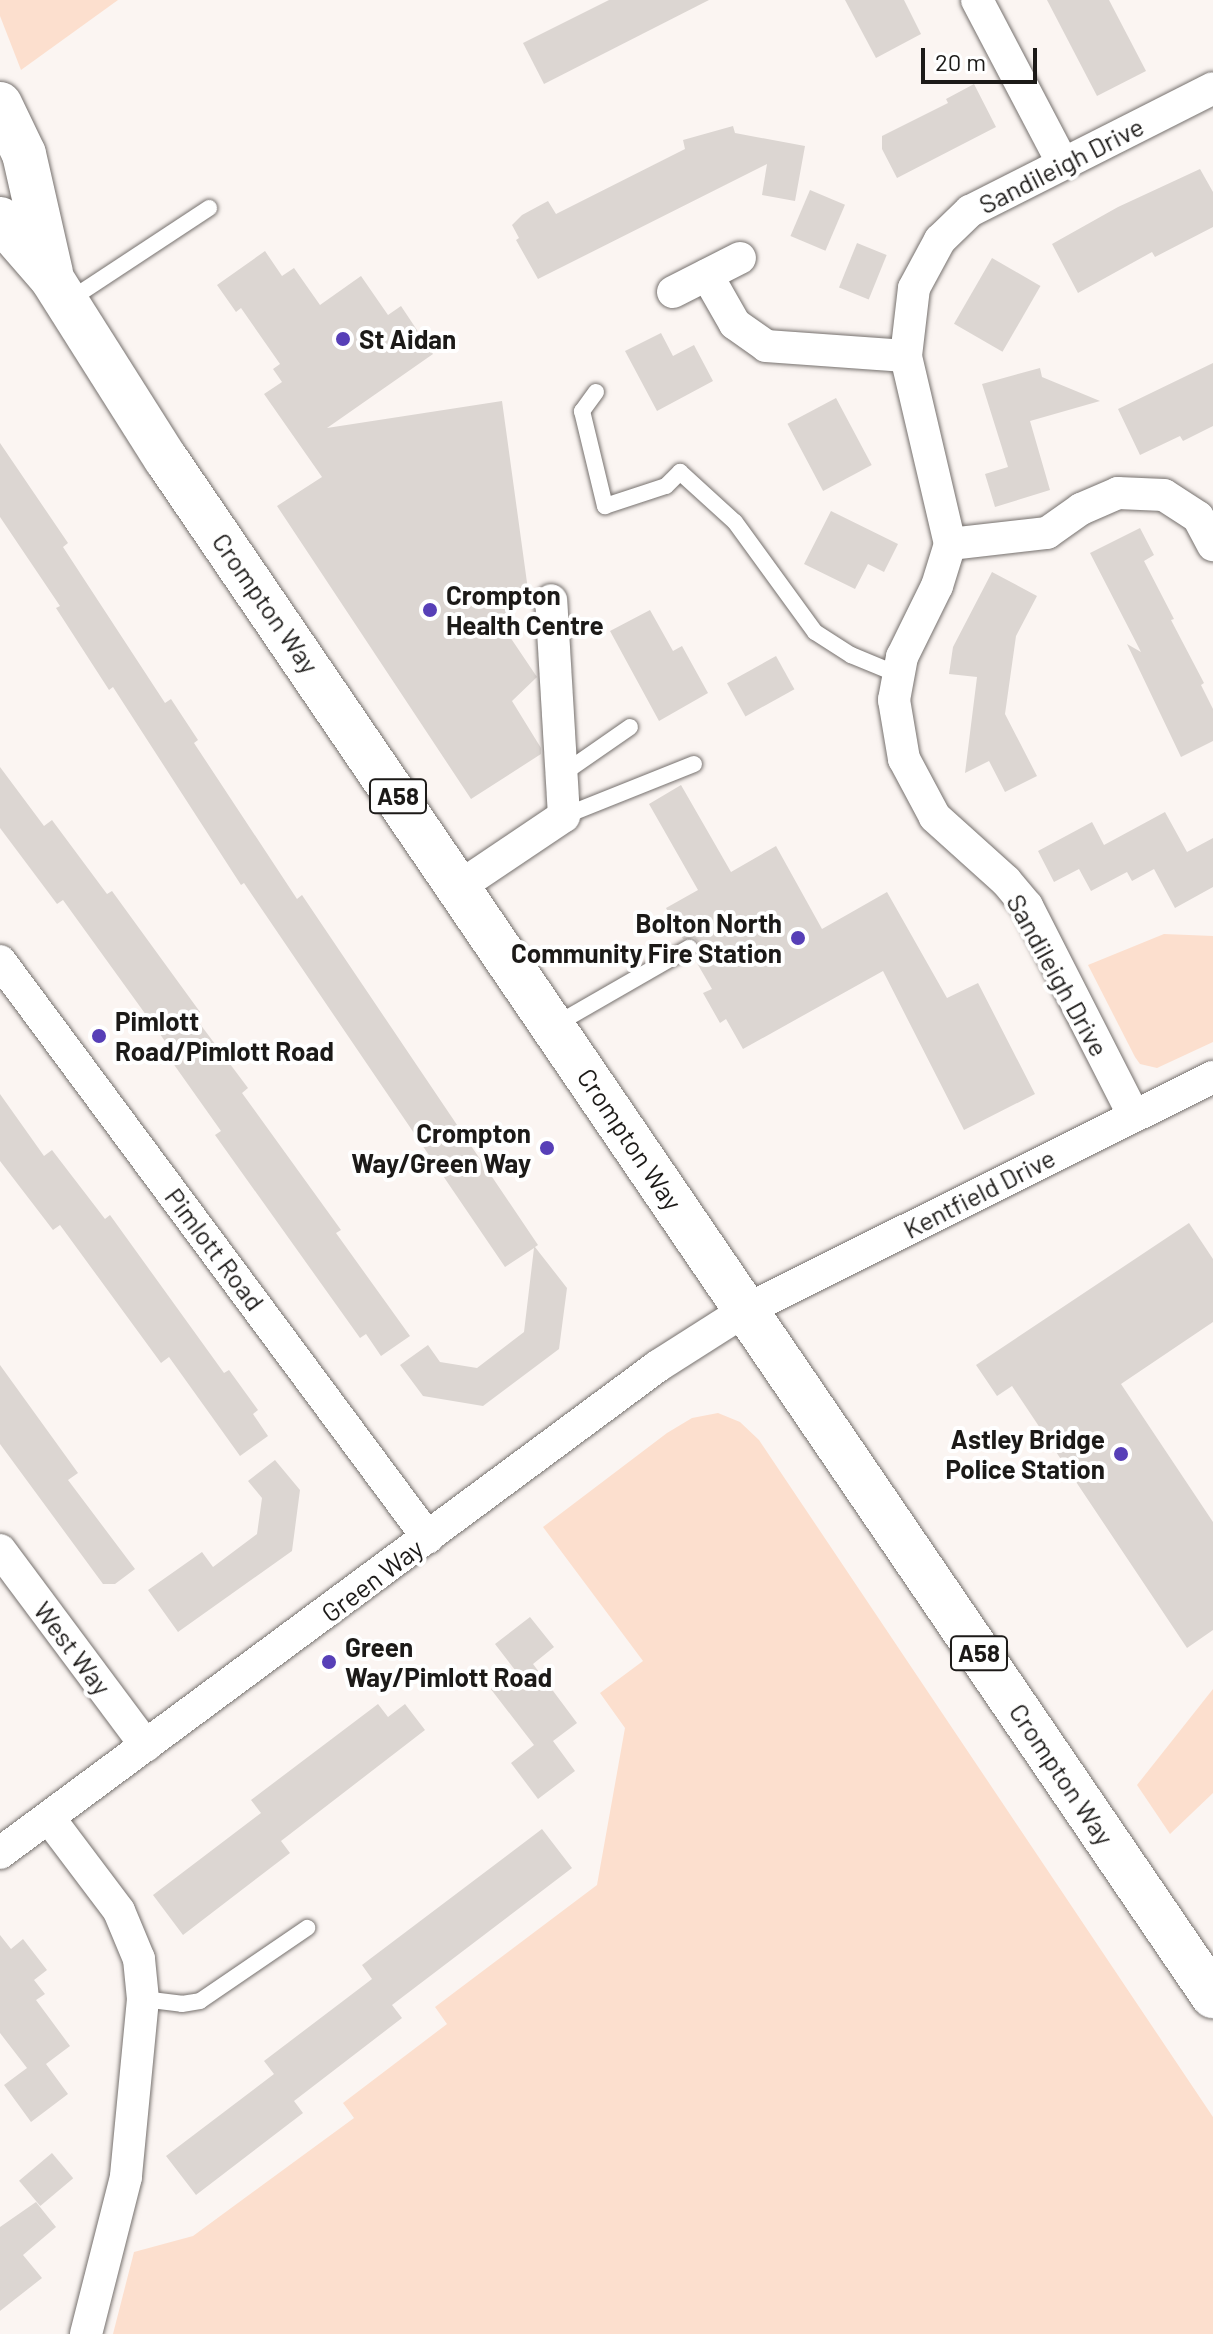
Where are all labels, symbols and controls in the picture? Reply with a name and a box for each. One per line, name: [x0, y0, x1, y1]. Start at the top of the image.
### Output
scale bar: [925, 32, 1041, 82]
text: 20 m: [935, 47, 986, 76]
street label: Sandileigh Drive: [973, 110, 1149, 220]
place label: St Aidan: [359, 323, 456, 355]
marker: St Aidan: [334, 330, 352, 348]
street label: Crompton Way: [206, 527, 326, 679]
place label: Crompton Health Centre: [446, 579, 604, 640]
marker: Crompton Health Centre: [421, 601, 439, 619]
road number: A58: [368, 776, 428, 816]
street label: Sandileigh Drive: [1001, 888, 1115, 1062]
place label: Bolton North Community Fire Station: [511, 907, 782, 968]
marker: Bolton North Community Fire Station: [789, 929, 807, 947]
place label: Pimlott Road/Pimlott Road: [115, 1005, 334, 1066]
marker: Pimlott Road/Pimlott Road: [90, 1027, 108, 1045]
street label: Crompton Way: [571, 1062, 689, 1216]
place label: Crompton Way/Green Way: [351, 1117, 531, 1178]
marker: Crompton Way/Green Way: [538, 1139, 556, 1157]
street label: Kentfield Drive: [898, 1141, 1060, 1245]
street label: Pimlott Road: [159, 1182, 271, 1316]
place label: Astley Bridge Police Station: [946, 1423, 1105, 1484]
marker: Astley Bridge Police Station: [1112, 1445, 1130, 1463]
street label: Green Way: [315, 1532, 429, 1628]
street label: West Way: [28, 1595, 118, 1701]
place label: Green Way/Pimlott Road: [345, 1631, 552, 1692]
road number: A58: [949, 1633, 1009, 1673]
marker: Green Way/Pimlott Road: [320, 1653, 338, 1671]
street label: Crompton Way: [1003, 1697, 1121, 1851]

